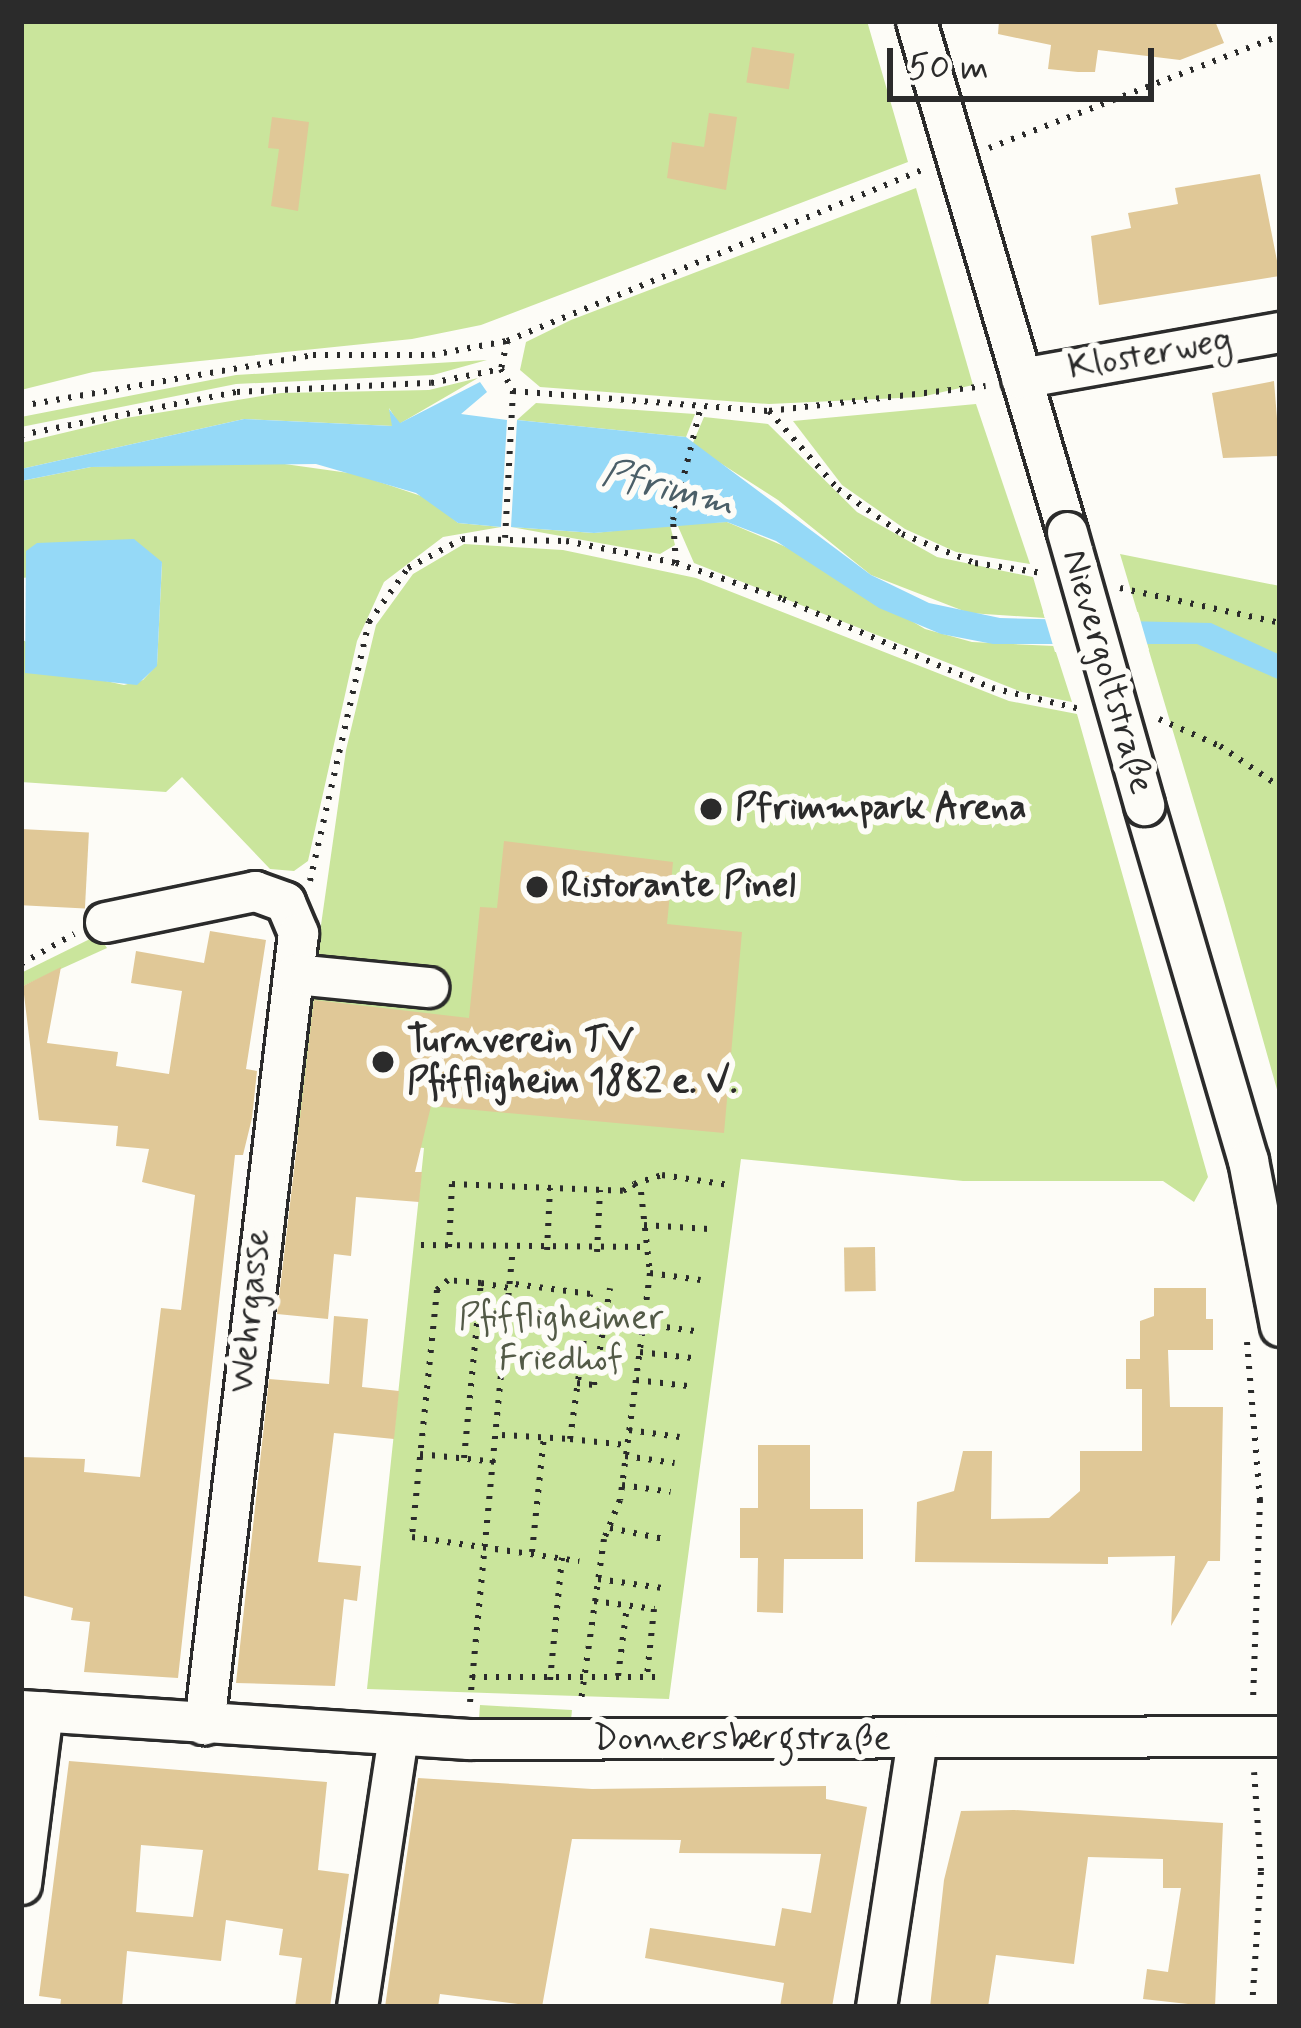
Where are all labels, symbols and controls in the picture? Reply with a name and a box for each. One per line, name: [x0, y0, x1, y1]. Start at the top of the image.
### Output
scale bar: [893, 24, 1160, 98]
text: 50 m: [908, 45, 989, 92]
street label: Klosterweg: [1065, 319, 1235, 391]
water label: Pfrimm: [597, 451, 739, 529]
street label: Nievergoltstraße: [1051, 545, 1163, 799]
place label: Pfrimmpark Arena: [735, 787, 1031, 831]
marker: Pfrimmpark Arena: [698, 796, 724, 822]
place label: Ristorante Pinel: [561, 865, 796, 909]
marker: Ristorante Pinel: [524, 874, 550, 900]
place label: Turnverein TV Pfiffligheim 1882 e. V.: [407, 1019, 737, 1104]
marker: Turnverein TV Pfiffligheim 1882 e. V.: [370, 1049, 396, 1075]
street label: Wehrgasse: [221, 1227, 281, 1395]
park label: Pfiffligheimer Friedhof: [459, 1296, 663, 1381]
street label: Donnersbergstraße: [593, 1718, 891, 1762]

